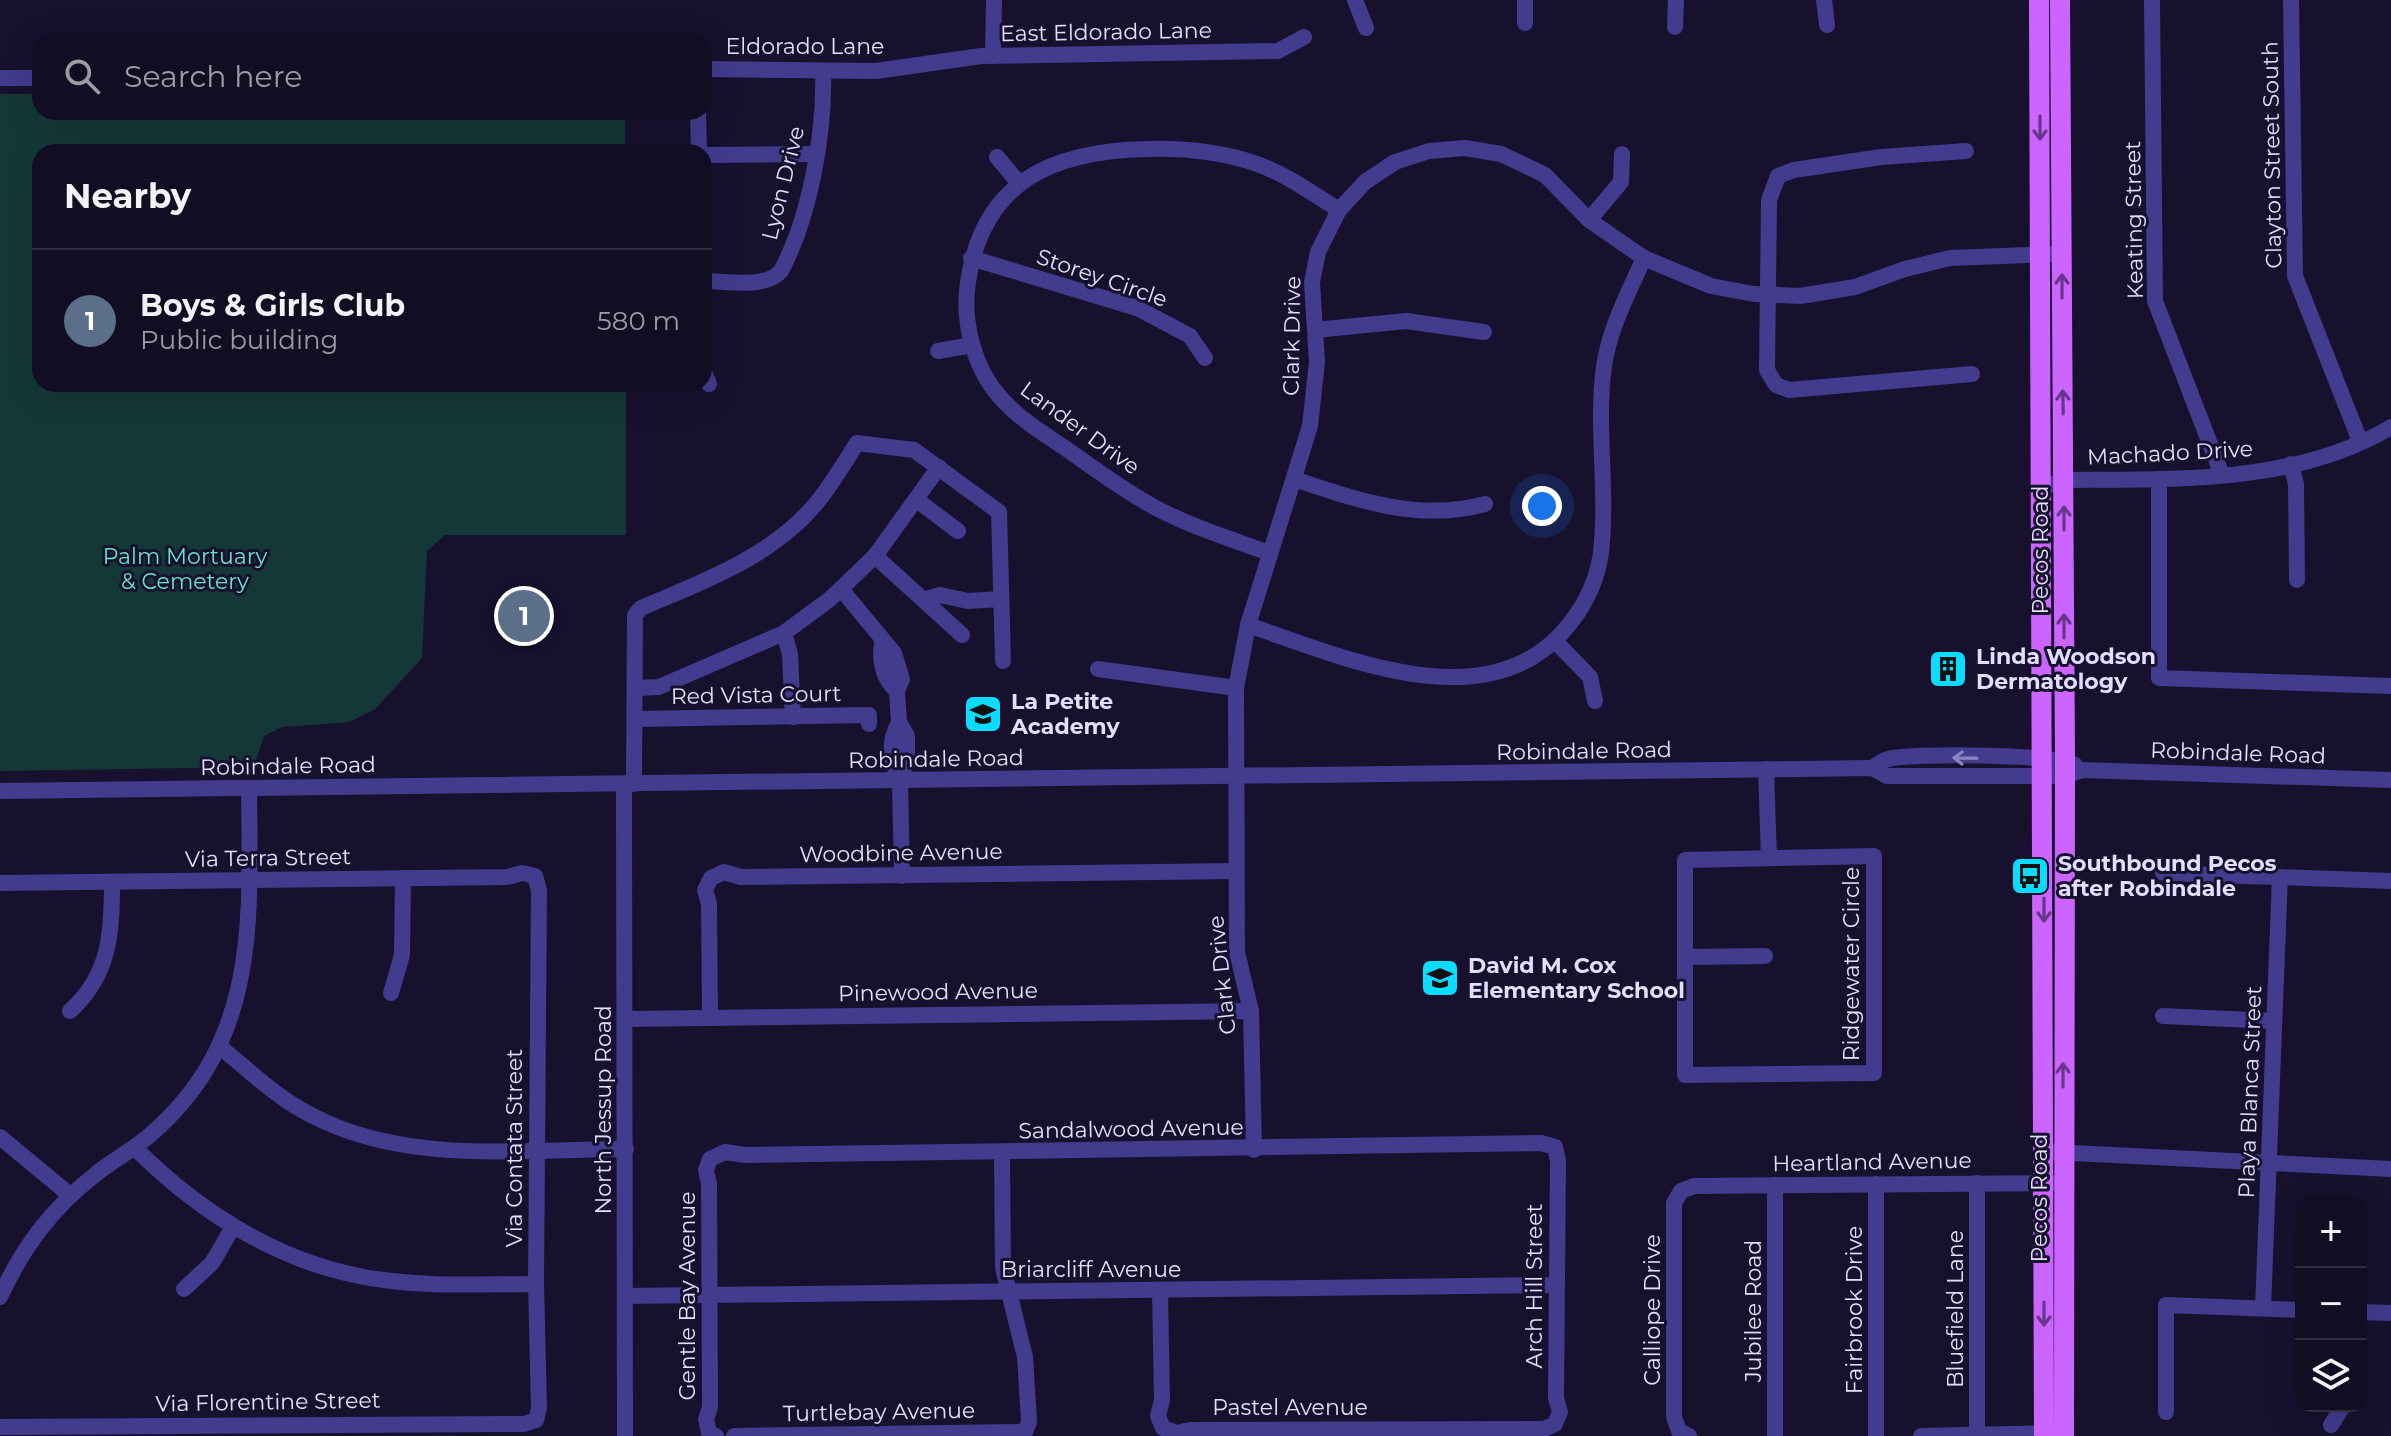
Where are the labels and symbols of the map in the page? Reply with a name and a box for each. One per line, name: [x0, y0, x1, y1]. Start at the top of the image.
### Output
street label: East Eldorado Lane: [1000, 17, 1212, 47]
street label: Eldorado Lane: [726, 33, 884, 60]
street label: Clayton Street South: [2257, 41, 2287, 269]
one-way arrow: [2032, 114, 2048, 141]
street label: Lyon Drive: [756, 123, 810, 243]
street label: Keating Street: [2119, 141, 2149, 299]
street label: Storey Circle: [1033, 243, 1171, 313]
one-way arrow: [2054, 273, 2070, 300]
street label: Clark Drive: [1277, 276, 1307, 396]
street label: Lander Drive: [1015, 376, 1145, 480]
one-way arrow: [2055, 389, 2071, 416]
street label: Machado Drive: [2086, 435, 2254, 471]
your location: [1522, 486, 1562, 526]
street label: Pecos Road: [2027, 486, 2054, 614]
one-way arrow: [2056, 505, 2071, 532]
park label: Palm Mortuary & Cemetery: [103, 543, 267, 595]
pin: 1: [498, 586, 550, 646]
one-way arrow: [2056, 613, 2072, 640]
place label: Linda Woodson Dermatology: [1976, 643, 2156, 695]
building icon: Linda Woodson Dermatology: [1927, 648, 1969, 690]
street label: Red Vista Court: [671, 680, 842, 710]
place label: La Petite Academy: [1010, 688, 1120, 740]
school or university icon: La Petite Academy: [962, 693, 1004, 735]
street label: Robindale Road: [1496, 736, 1672, 766]
street label: Robindale Road: [2150, 736, 2326, 770]
street label: Robindale Road: [848, 744, 1024, 774]
one-way arrow: [1952, 750, 1979, 766]
street label: Robindale Road: [200, 751, 376, 781]
street label: Woodbine Avenue: [799, 838, 1003, 868]
street label: Via Terra Street: [185, 843, 351, 873]
place label: Southbound Pecos after Robindale: [2058, 850, 2277, 902]
bus stop icon: Southbound Pecos after Robindale: [2009, 855, 2051, 897]
street label: Ridgewater Circle: [1838, 867, 1865, 1061]
one-way arrow: [2036, 896, 2052, 923]
street label: Clark Drive: [1202, 914, 1242, 1036]
place label: David M. Cox Elementary School: [1468, 952, 1685, 1004]
school or university icon: David M. Cox Elementary School: [1419, 957, 1461, 999]
street label: Pinewood Avenue: [838, 977, 1038, 1007]
street label: Playa Blanca Street: [2233, 985, 2267, 1199]
street label: North Jessup Road: [590, 1005, 617, 1215]
street label: Via Contata Street: [501, 1049, 528, 1247]
one-way arrow: [2055, 1062, 2071, 1089]
street label: Sandalwood Avenue: [1018, 1114, 1244, 1144]
street label: Pecos Road: [2026, 1134, 2053, 1262]
street label: Heartland Avenue: [1772, 1147, 1972, 1177]
street label: Gentle Bay Avenue: [674, 1192, 701, 1400]
street label: Arch Hill Street: [1521, 1203, 1548, 1369]
street label: Fairbrook Drive: [1841, 1226, 1868, 1394]
street label: Bluefield Lane: [1942, 1230, 1969, 1388]
street label: Calliope Drive: [1639, 1234, 1666, 1386]
street label: Jubilee Road: [1740, 1240, 1767, 1383]
street label: Briarcliff Avenue: [1001, 1256, 1181, 1283]
one-way arrow: [2036, 1300, 2052, 1327]
street label: Via Florentine Street: [155, 1387, 381, 1417]
street label: Pastel Avenue: [1212, 1394, 1368, 1421]
street label: Turtlebay Avenue: [783, 1397, 975, 1427]

